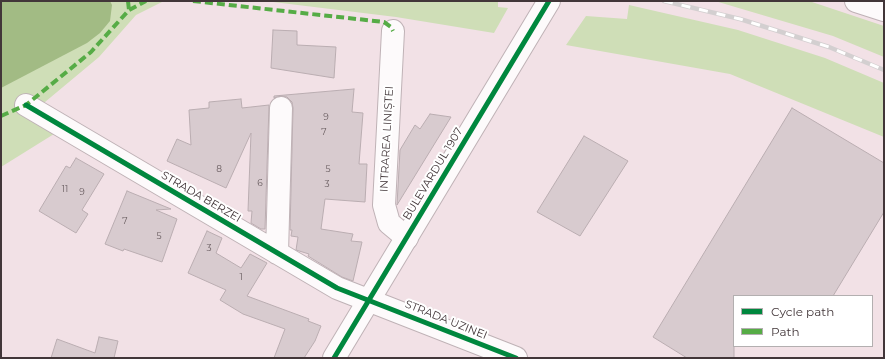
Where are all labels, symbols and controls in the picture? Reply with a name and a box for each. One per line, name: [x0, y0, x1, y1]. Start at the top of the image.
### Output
street label: INTRAREA LINIȘTEI: [378, 86, 396, 192]
house number: 9: [323, 112, 329, 122]
street label: BULEVARDUL 1907: [400, 125, 466, 223]
house number: 7: [321, 127, 327, 137]
house number: 8: [216, 164, 222, 174]
house number: 5: [325, 164, 331, 174]
street label: STRADA BERZEI: [159, 169, 243, 225]
house number: 6: [257, 178, 263, 188]
house number: 3: [324, 179, 330, 189]
house number: 11: [62, 184, 68, 194]
house number: 9: [79, 187, 85, 197]
house number: 7: [122, 216, 128, 226]
house number: 5: [156, 231, 162, 241]
house number: 3: [206, 243, 212, 253]
house number: 1: [239, 272, 243, 282]
legend: [733, 295, 873, 347]
street label: STRADA UZINEI: [403, 298, 489, 342]
text: Cycle path: [771, 304, 834, 319]
text: Path: [771, 324, 800, 339]

